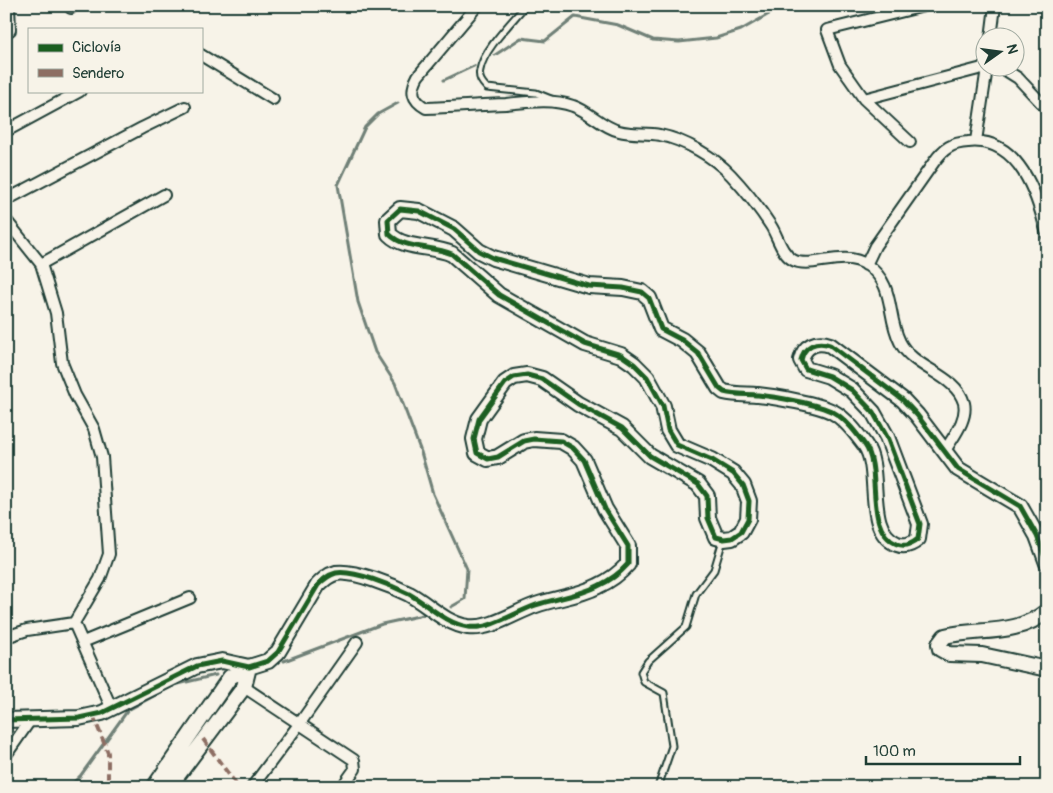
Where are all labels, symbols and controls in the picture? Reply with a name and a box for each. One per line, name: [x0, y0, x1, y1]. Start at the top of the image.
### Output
legend: [28, 28, 202, 92]
north arrow: [976, 28, 1026, 78]
text: Ciclovía: [72, 38, 121, 57]
text: N: [1003, 42, 1022, 56]
text: Sendero: [72, 64, 124, 83]
scale bar: [866, 733, 1019, 765]
text: 100 m: [873, 742, 916, 761]

